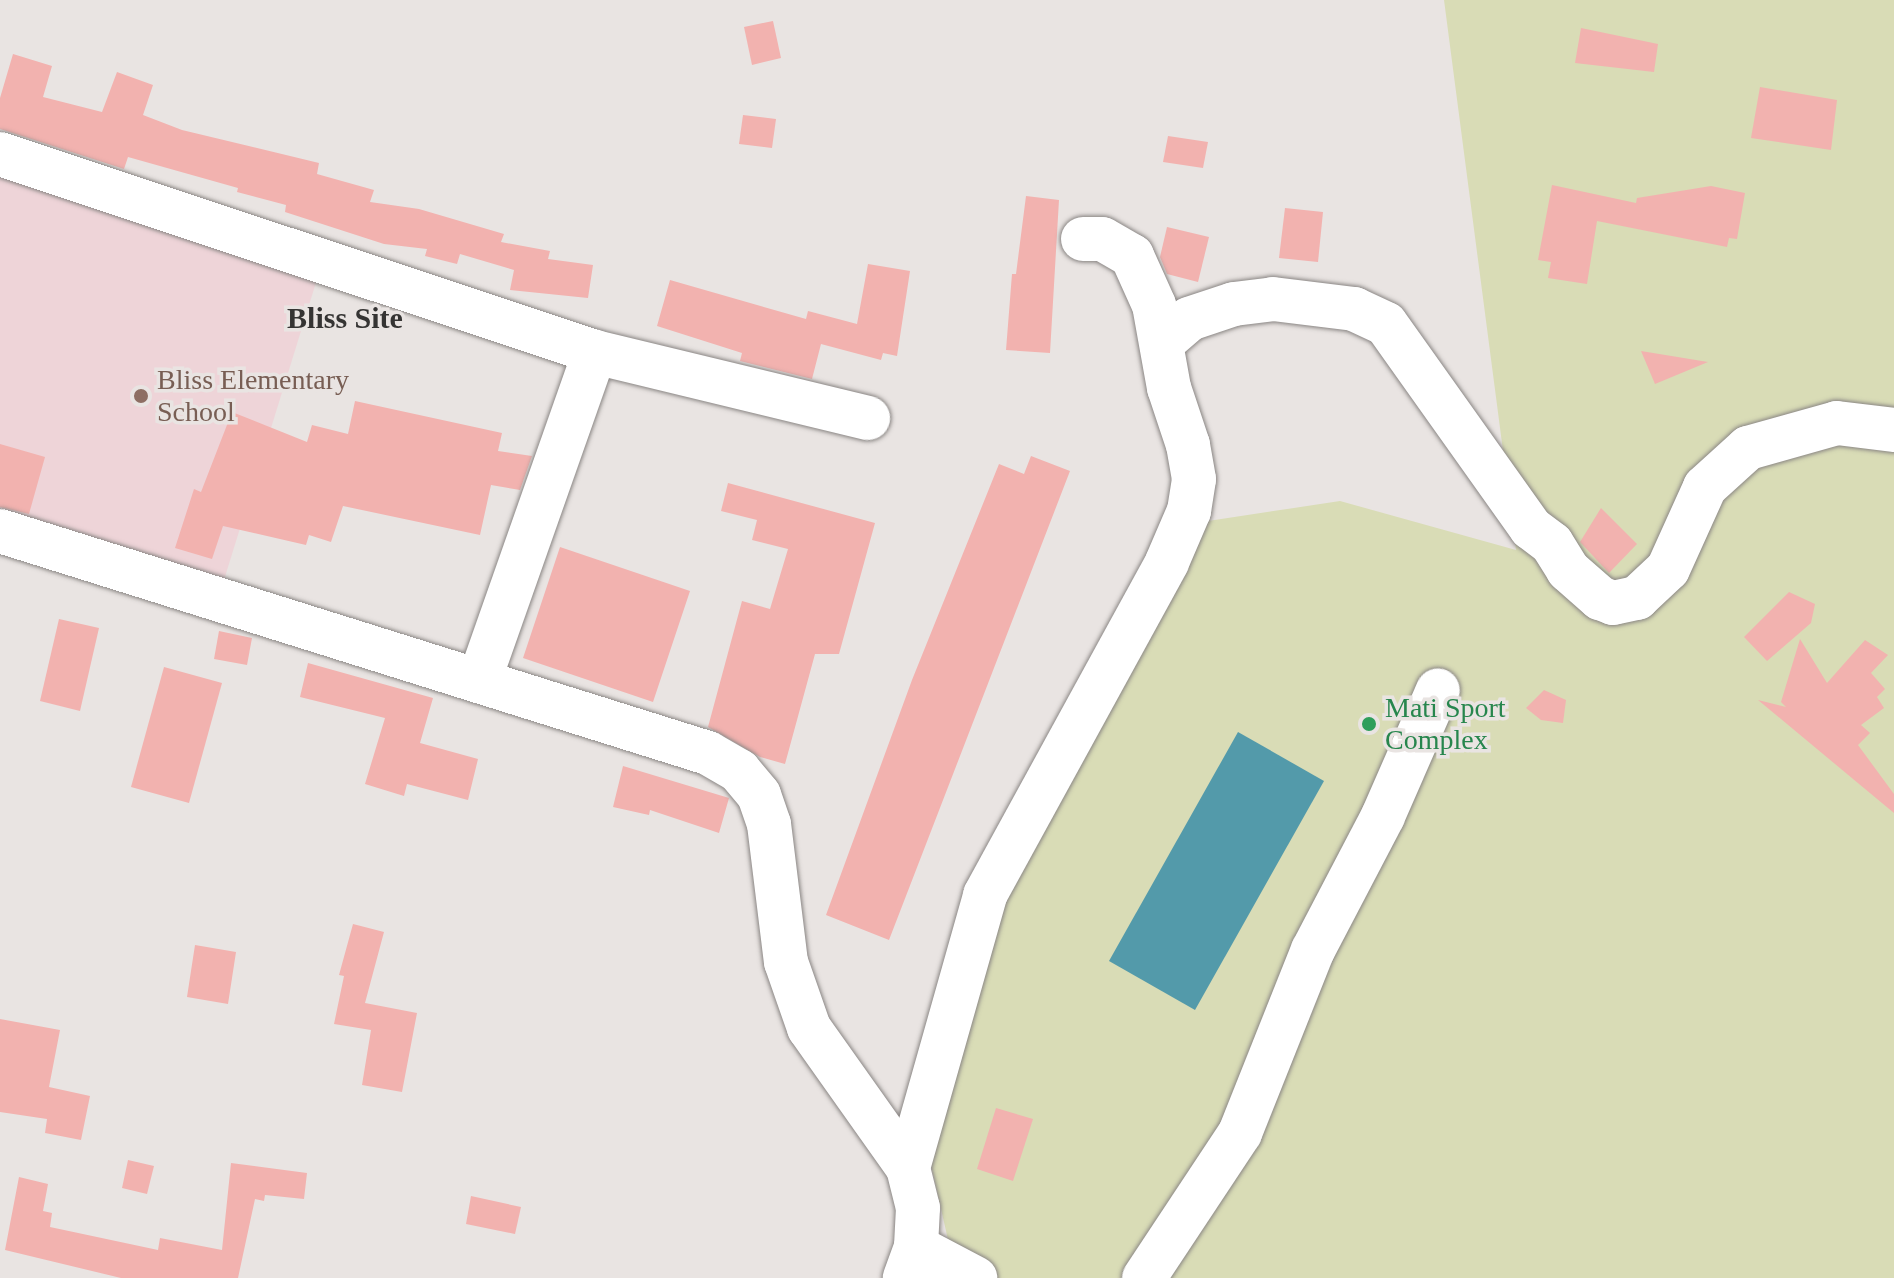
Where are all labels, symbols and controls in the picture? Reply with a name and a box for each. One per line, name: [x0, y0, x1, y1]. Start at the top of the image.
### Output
district label: Bliss Site: [287, 300, 403, 336]
place label: Bliss Elementary School: [157, 363, 349, 429]
marker: Bliss Elementary School: [132, 387, 150, 405]
place label: Mati Sport Complex: [1385, 691, 1506, 757]
marker: Mati Sport Complex: [1360, 715, 1378, 733]

